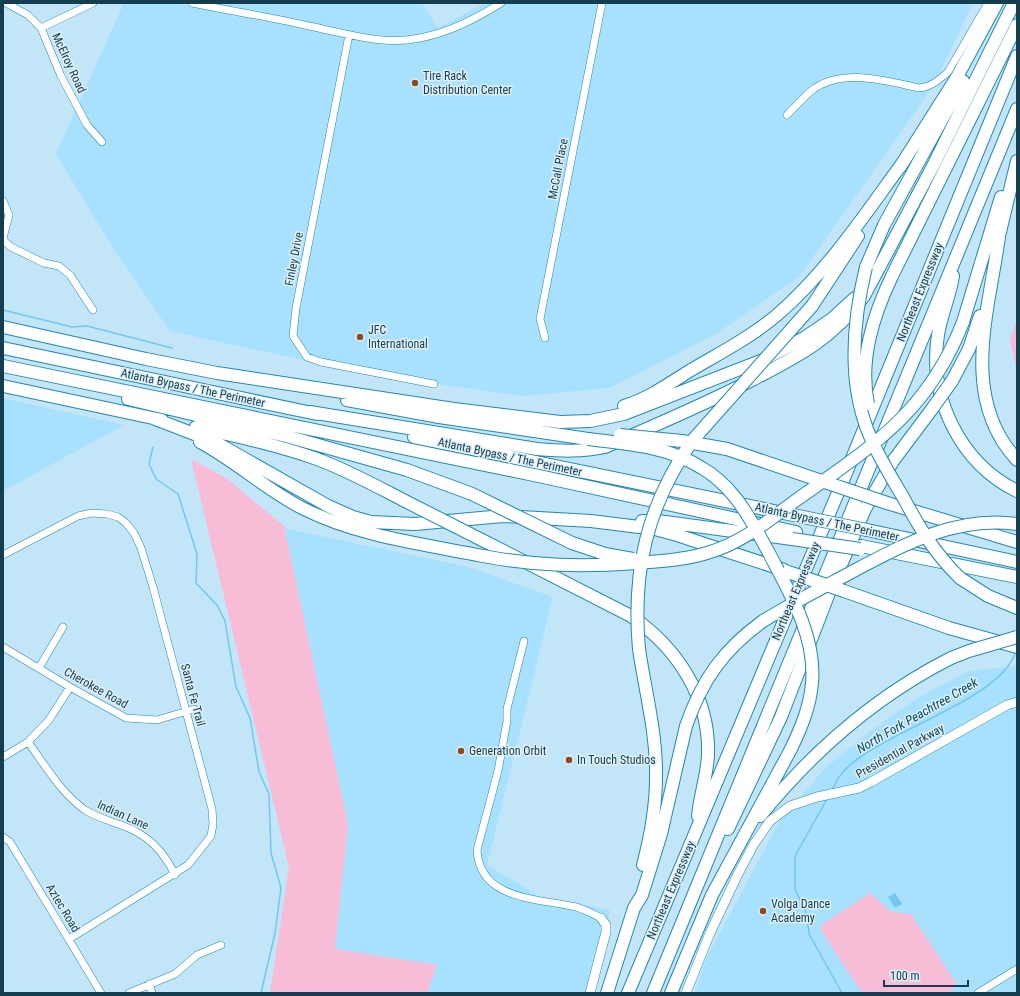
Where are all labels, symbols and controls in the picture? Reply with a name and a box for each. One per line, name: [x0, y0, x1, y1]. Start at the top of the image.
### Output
street label: McElroy Road: [49, 31, 89, 95]
place label: Tire Rack Distribution Center: [423, 69, 512, 97]
marker: Tire Rack Distribution Center: [410, 78, 420, 88]
street label: McCall Place: [545, 137, 571, 201]
street label: Finley Drive: [282, 231, 306, 287]
street label: Northeast Expressway: [894, 240, 946, 344]
place label: JFC International: [368, 323, 428, 351]
marker: JFC International: [355, 332, 365, 342]
street label: Atlanta Bypass / The Perimeter: [120, 366, 267, 410]
street label: Atlanta Bypass / The Perimeter: [437, 435, 584, 479]
street label: Atlanta Bypass / The Perimeter: [754, 500, 901, 544]
street label: Northeast Expressway: [769, 540, 823, 642]
street label: Santa Fe Trail: [178, 662, 208, 728]
street label: Cherokee Road: [61, 665, 131, 711]
water label: North Fork Peachtree Creek: [854, 674, 981, 756]
street label: Presidential Parkway: [853, 721, 947, 781]
place label: Generation Orbit: [469, 744, 547, 758]
marker: Generation Orbit: [456, 746, 466, 756]
place label: In Touch Studios: [577, 753, 656, 767]
marker: In Touch Studios: [564, 755, 574, 765]
street label: Indian Lane: [95, 797, 151, 833]
street label: Northeast Expressway: [644, 839, 698, 941]
street label: Aztec Road: [43, 881, 83, 935]
place label: Volga Dance Academy: [771, 897, 831, 925]
marker: Volga Dance Academy: [758, 906, 768, 916]
scale bar: [884, 962, 968, 988]
text: 100 m: [890, 969, 920, 983]

